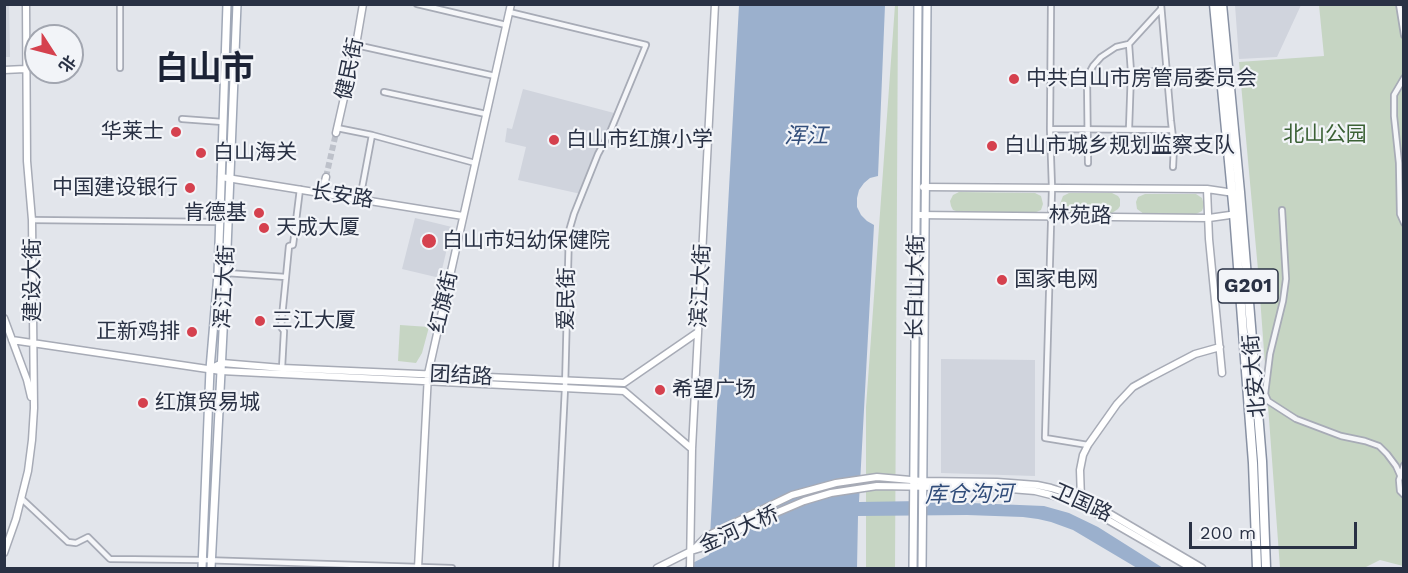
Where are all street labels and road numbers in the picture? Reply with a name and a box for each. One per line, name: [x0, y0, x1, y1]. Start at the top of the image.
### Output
street label: 健民街: [331, 36, 369, 102]
street label: 长安路: [309, 179, 375, 213]
street label: 林苑路: [1048, 203, 1112, 229]
street label: 长白山大街: [902, 234, 930, 340]
street label: 建设大街: [20, 238, 46, 322]
street label: 滨江大街: [686, 243, 716, 329]
street label: 浑江大街: [210, 244, 240, 330]
street label: 爱民街: [554, 267, 580, 331]
street label: 红旗街: [425, 268, 463, 336]
road number: G201: [1218, 269, 1278, 303]
street label: 北安大街: [1239, 333, 1271, 419]
street label: 团结路: [429, 362, 493, 390]
street label: 卫国路: [1048, 479, 1116, 527]
street label: 金河大桥: [696, 501, 782, 559]

